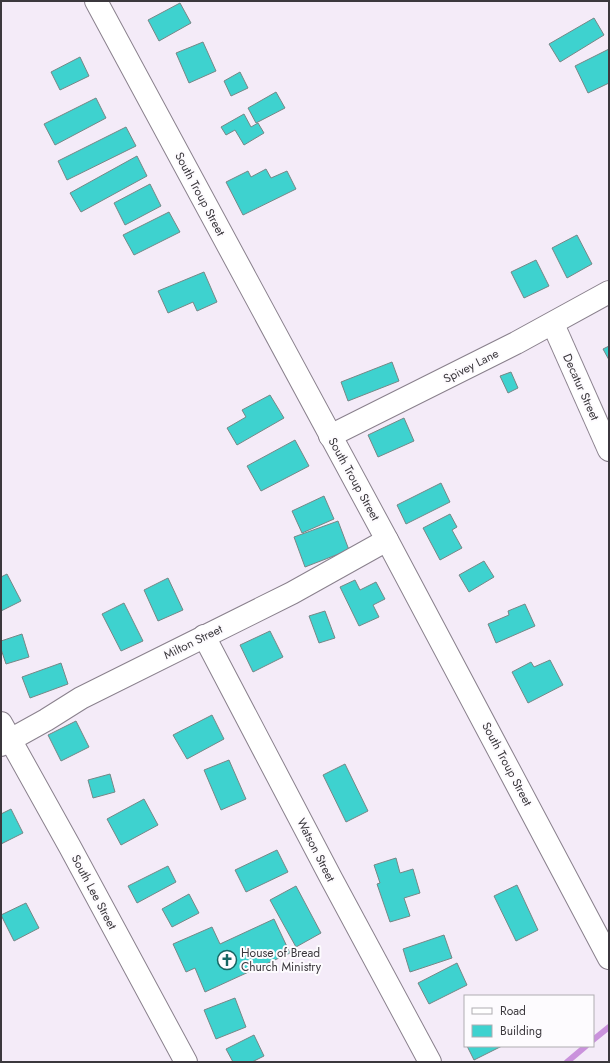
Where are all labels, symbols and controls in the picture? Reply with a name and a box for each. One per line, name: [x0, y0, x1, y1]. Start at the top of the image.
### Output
street label: South Troup Street: [170, 149, 230, 239]
street label: Spivey Lane: [440, 344, 502, 388]
street label: Decatur Street: [558, 351, 604, 423]
street label: South Troup Street: [324, 434, 384, 524]
street label: Milton Street: [160, 620, 226, 664]
street label: South Troup Street: [477, 719, 537, 809]
street label: Watson Street: [292, 815, 340, 885]
street label: South Lee Street: [67, 851, 121, 933]
place label: House of Bread Church Ministry: [241, 944, 322, 976]
church icon: House of Bread Church Ministry: [216, 949, 238, 971]
legend: [464, 995, 594, 1047]
text: Road: [500, 1002, 526, 1020]
text: Building: [500, 1022, 542, 1040]

